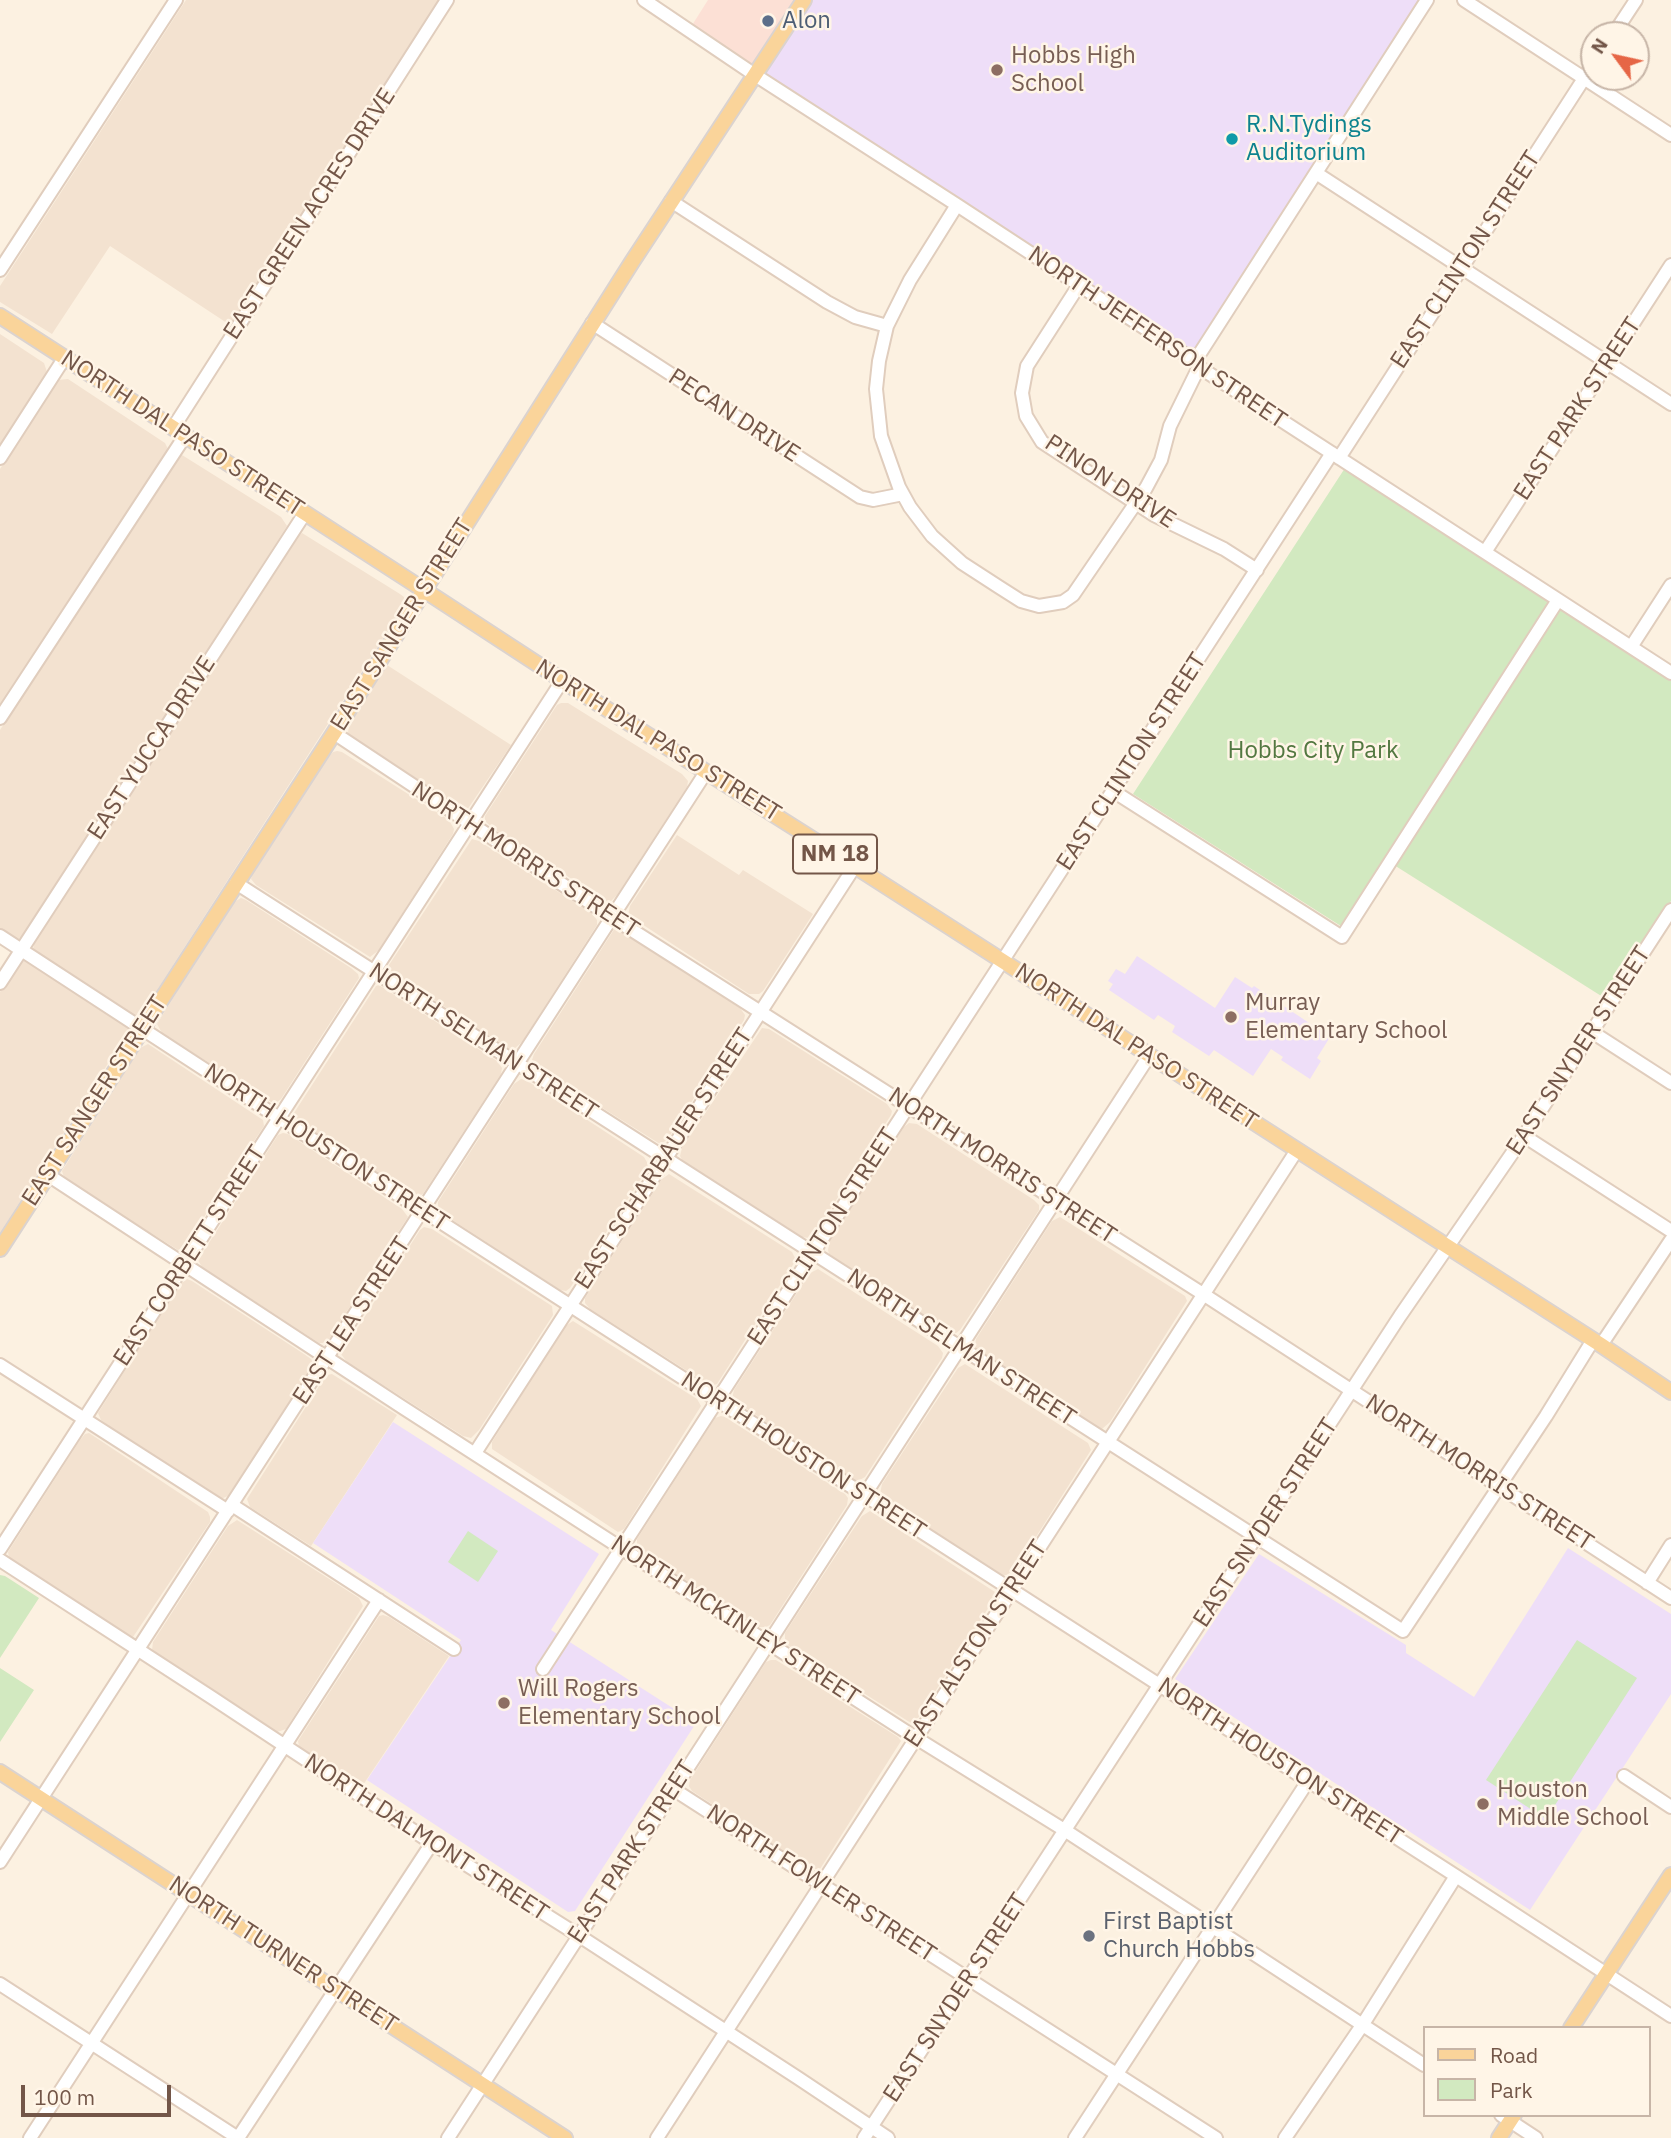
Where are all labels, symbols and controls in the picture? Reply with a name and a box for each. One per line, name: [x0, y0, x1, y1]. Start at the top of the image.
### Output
place label: Alon: [782, 7, 831, 35]
marker: Alon: [760, 13, 776, 29]
north arrow: [1580, 21, 1650, 91]
text: N: [1585, 33, 1613, 58]
place label: Hobbs High School: [1011, 42, 1136, 98]
marker: Hobbs High School: [989, 62, 1005, 78]
street label: EAST GREEN ACRES DRIVE: [218, 83, 402, 345]
place label: R.N.Tydings Auditorium: [1246, 111, 1372, 167]
marker: R.N.Tydings Auditorium: [1224, 131, 1240, 147]
street label: EAST CLINTON STREET: [1385, 146, 1547, 374]
street label: NORTH JEFFERSON STREET: [1022, 241, 1292, 435]
street label: EAST PARK STREET: [1508, 312, 1648, 506]
street label: NORTH DAL PASO STREET: [55, 345, 309, 523]
street label: PECAN DRIVE: [663, 363, 805, 469]
street label: PINON DRIVE: [1039, 429, 1181, 535]
street label: EAST SANGER STREET: [325, 514, 479, 736]
street label: EAST CLINTON STREET: [1051, 648, 1213, 876]
street label: EAST YUCCA DRIVE: [82, 651, 222, 845]
street label: NORTH DAL PASO STREET: [530, 654, 786, 828]
park label: Hobbs City Park: [1227, 737, 1399, 765]
street label: NORTH MORRIS STREET: [406, 776, 644, 944]
road number: NM 18: [793, 834, 877, 874]
street label: EAST SNYDER STREET: [1501, 941, 1657, 1161]
street label: NORTH SELMAN STREET: [363, 957, 603, 1127]
street label: NORTH DAL PASO STREET: [1009, 958, 1263, 1136]
place label: Murray Elementary School: [1245, 989, 1447, 1045]
street label: EAST SANGER STREET: [16, 990, 174, 1212]
marker: Murray Elementary School: [1223, 1009, 1239, 1025]
street label: EAST SCHARBAUER STREET: [569, 1023, 759, 1295]
street label: NORTH HOUSTON STREET: [198, 1058, 454, 1238]
street label: NORTH MORRIS STREET: [883, 1082, 1121, 1250]
street label: EAST CLINTON STREET: [742, 1123, 904, 1351]
street label: EAST CORBETT STREET: [108, 1140, 272, 1372]
street label: EAST LEA STREET: [287, 1232, 417, 1410]
street label: NORTH SELMAN STREET: [841, 1263, 1081, 1433]
street label: NORTH HOUSTON STREET: [675, 1366, 931, 1546]
street label: NORTH MORRIS STREET: [1360, 1389, 1598, 1557]
street label: EAST SNYDER STREET: [1188, 1413, 1344, 1633]
street label: NORTH MCKINLEY STREET: [605, 1530, 865, 1712]
street label: EAST ALSTON STREET: [898, 1535, 1054, 1753]
street label: NORTH HOUSTON STREET: [1152, 1672, 1408, 1852]
place label: Will Rogers Elementary School: [518, 1675, 720, 1731]
marker: Will Rogers Elementary School: [496, 1695, 512, 1711]
street label: NORTH DALMONT STREET: [298, 1748, 554, 1928]
street label: EAST PARK STREET: [562, 1755, 702, 1949]
place label: Houston Middle School: [1497, 1776, 1649, 1832]
marker: Houston Middle School: [1475, 1796, 1491, 1812]
street label: NORTH FOWLER STREET: [701, 1799, 941, 1969]
street label: NORTH TURNER STREET: [163, 1870, 403, 2040]
street label: EAST SNYDER STREET: [878, 1888, 1034, 2108]
place label: First Baptist Church Hobbs: [1103, 1908, 1255, 1964]
marker: First Baptist Church Hobbs: [1081, 1928, 1097, 1944]
legend: [1422, 2026, 1650, 2117]
text: Road: [1490, 2041, 1538, 2069]
scale bar: [24, 2072, 175, 2116]
text: Park: [1490, 2076, 1533, 2104]
text: 100 m: [34, 2083, 95, 2111]

